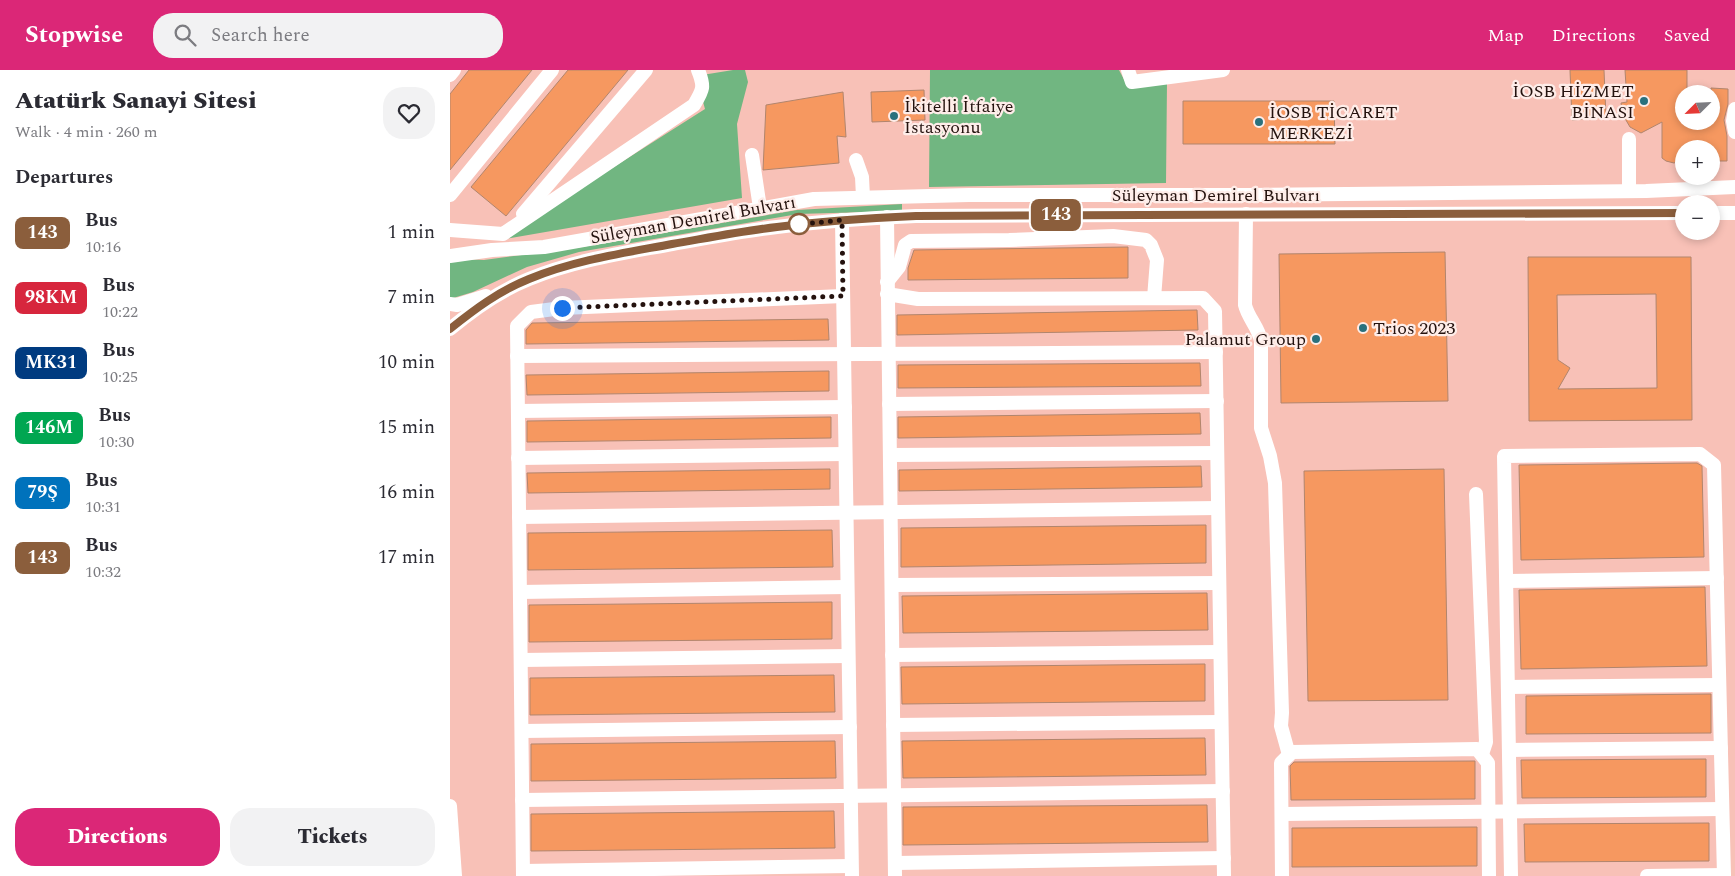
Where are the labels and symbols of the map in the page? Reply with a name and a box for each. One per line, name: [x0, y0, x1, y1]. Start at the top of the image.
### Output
place label: İOSB HİZMET BİNASI: [1512, 78, 1634, 126]
north arrow: [1675, 85, 1720, 130]
place label: İkitelli İtfaiye İstasyonu: [904, 93, 1013, 141]
marker: İOSB HİZMET BİNASI: [1638, 95, 1650, 107]
place label: İOSB TİCARET MERKEZİ: [1269, 99, 1398, 147]
marker: İkitelli İtfaiye İstasyonu: [888, 110, 900, 122]
marker: İOSB TİCARET MERKEZİ: [1253, 116, 1265, 128]
street label: Süleyman Demirel Bulvarı: [1112, 182, 1320, 209]
street label: Süleyman Demirel Bulvarı: [588, 189, 798, 251]
line badge: 143: [1027, 199, 1085, 231]
unlabelled marker: [788, 213, 810, 235]
your location: [550, 296, 575, 321]
place label: Trios 2023: [1373, 315, 1455, 342]
marker: Trios 2023: [1357, 322, 1369, 334]
place label: Palamut Group: [1185, 326, 1306, 353]
marker: Palamut Group: [1310, 333, 1322, 345]

